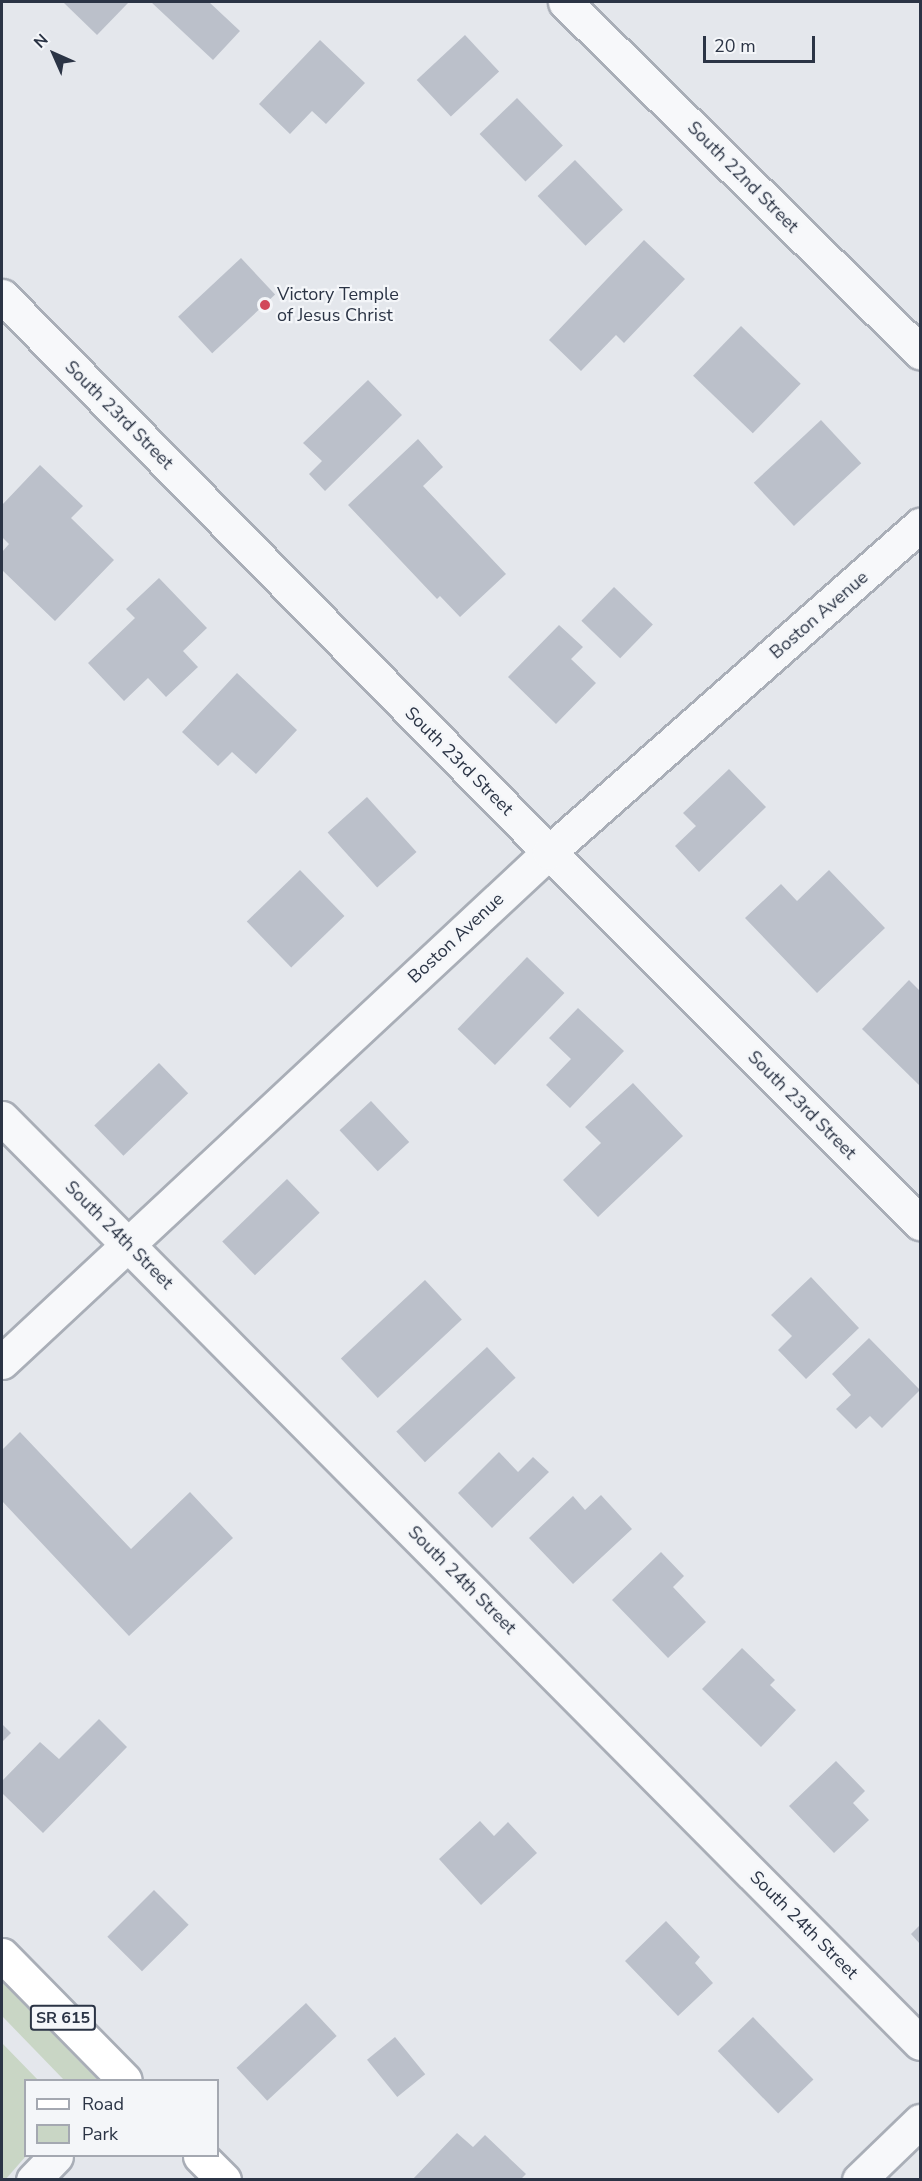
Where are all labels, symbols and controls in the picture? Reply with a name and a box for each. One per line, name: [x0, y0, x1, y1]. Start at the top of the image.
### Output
north arrow: [24, 24, 84, 84]
scale bar: [706, 24, 818, 62]
text: N: [29, 29, 53, 53]
text: 20 m: [714, 34, 756, 58]
street label: South 22nd Street: [683, 117, 803, 237]
place label: Victory Temple of Jesus Christ: [277, 284, 399, 326]
marker: Victory Temple of Jesus Christ: [258, 298, 272, 312]
street label: South 23rd Street: [60, 356, 178, 474]
street label: Boston Avenue: [765, 566, 873, 664]
street label: South 23rd Street: [400, 702, 518, 820]
street label: Boston Avenue: [404, 888, 508, 988]
street label: South 23rd Street: [743, 1046, 861, 1164]
street label: South 24th Street: [60, 1176, 178, 1294]
street label: South 24th Street: [403, 1521, 521, 1639]
street label: South 24th Street: [745, 1866, 863, 1984]
road number: SR 615: [28, 2005, 98, 2031]
legend: [24, 2079, 219, 2157]
text: Road: [82, 2092, 124, 2116]
text: Park: [82, 2122, 118, 2146]

